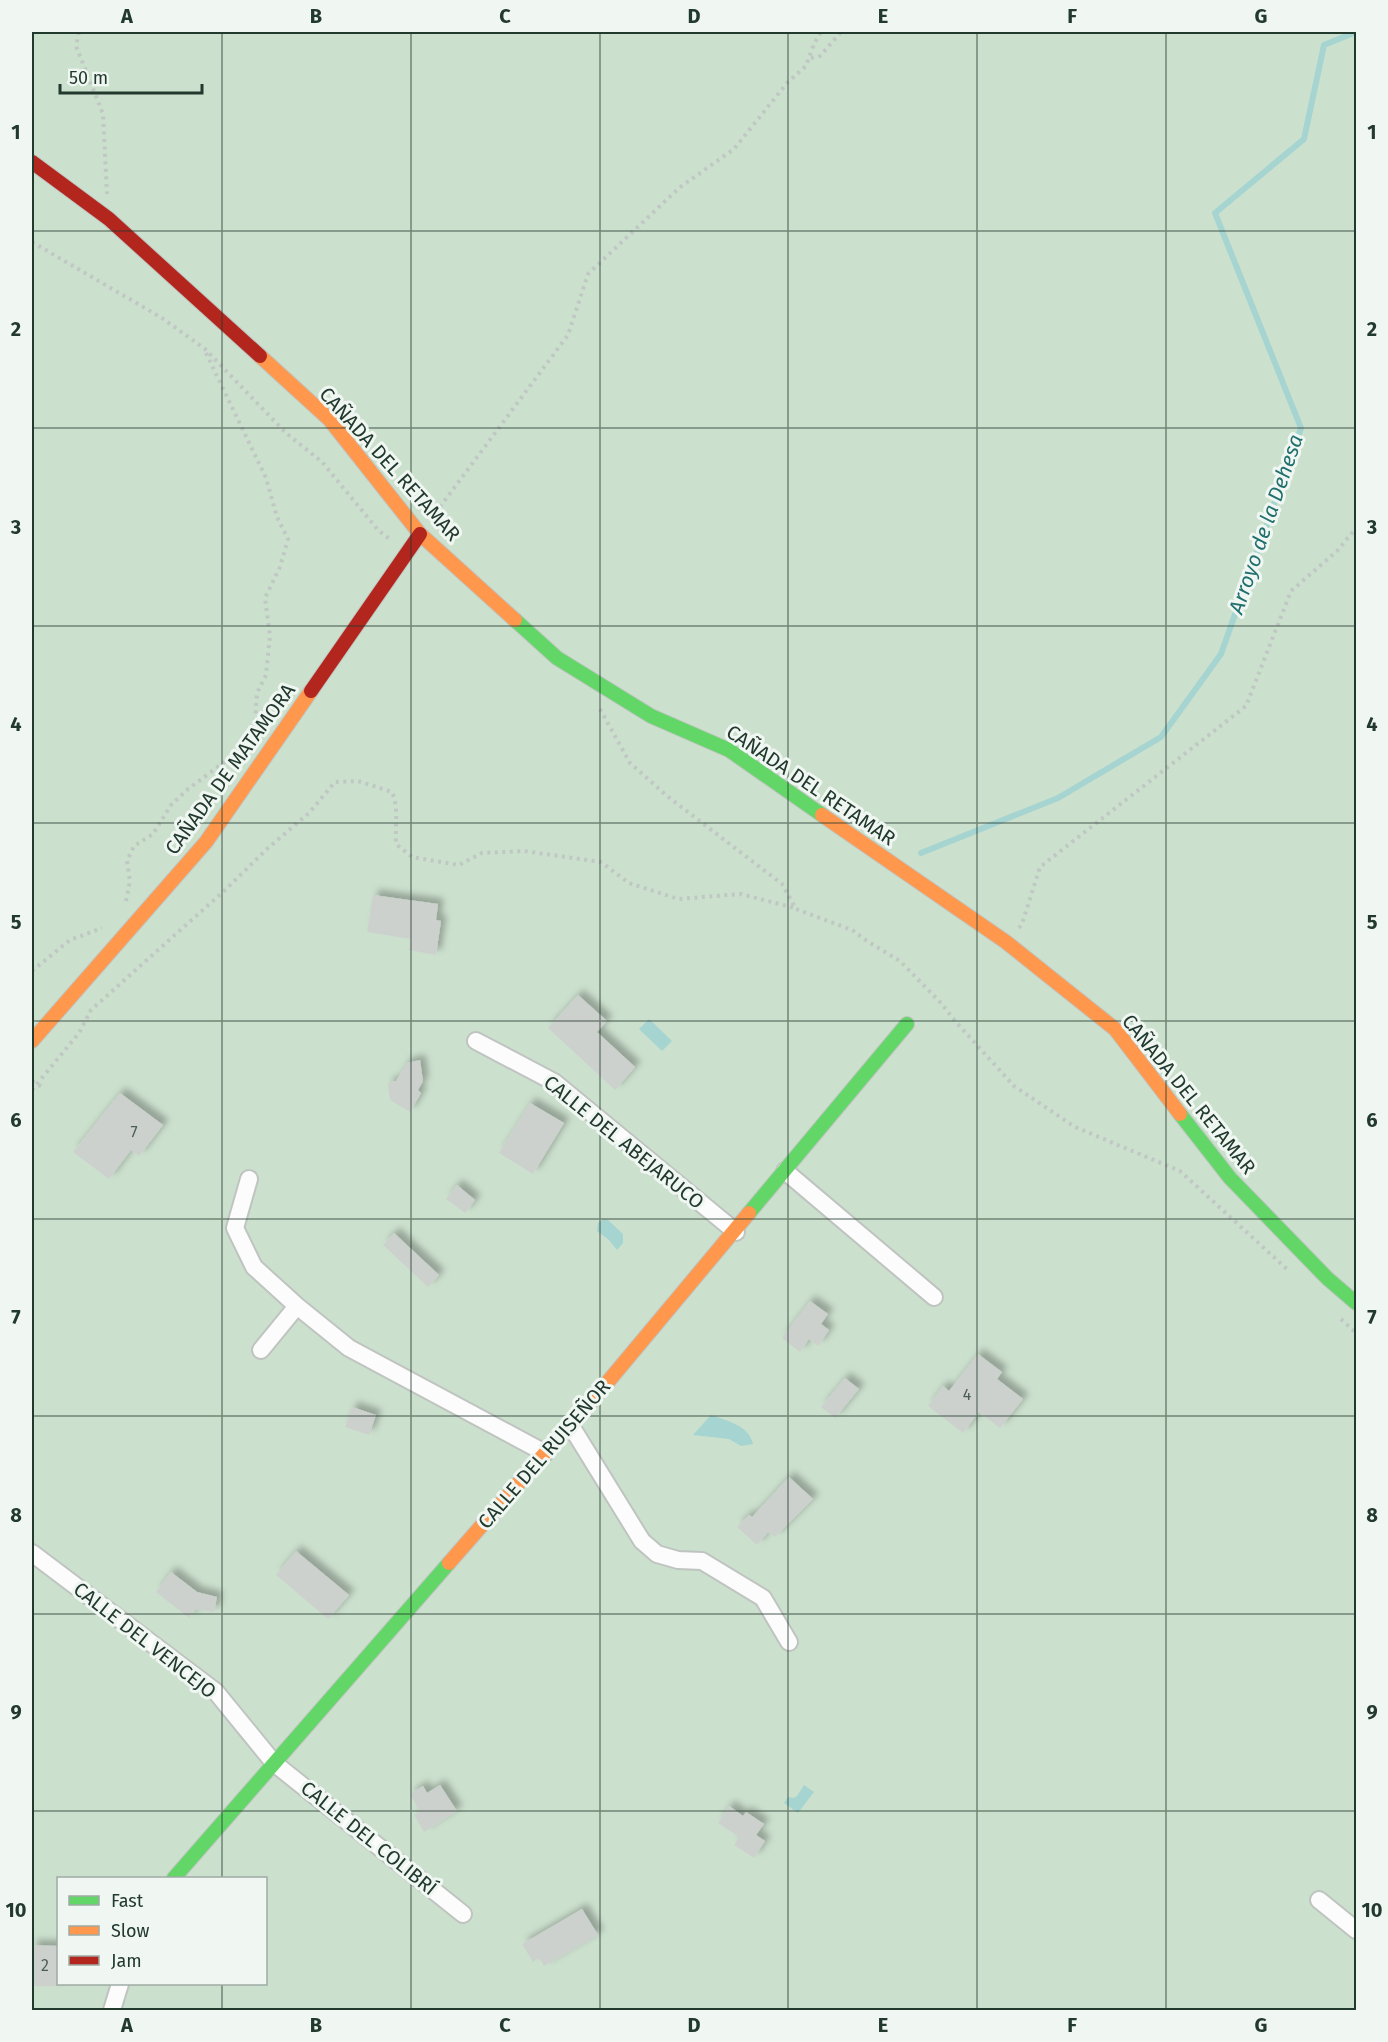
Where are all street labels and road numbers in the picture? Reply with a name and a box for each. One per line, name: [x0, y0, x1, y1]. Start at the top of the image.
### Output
street label: CAÑADA DEL RETAMAR: [315, 382, 465, 546]
street label: CAÑADA DE MATAMORA: [160, 678, 300, 859]
street label: CAÑADA DEL RETAMAR: [722, 719, 900, 851]
street label: CAÑADA DEL RETAMAR: [1117, 1009, 1261, 1179]
street label: CALLE DEL ABEJARUCO: [539, 1070, 709, 1214]
street label: CALLE DEL RUISEÑOR: [473, 1375, 615, 1533]
street label: CALLE DEL VENCEJO: [69, 1577, 221, 1703]
street label: CALLE DEL COLIBRÍ: [296, 1776, 442, 1900]

